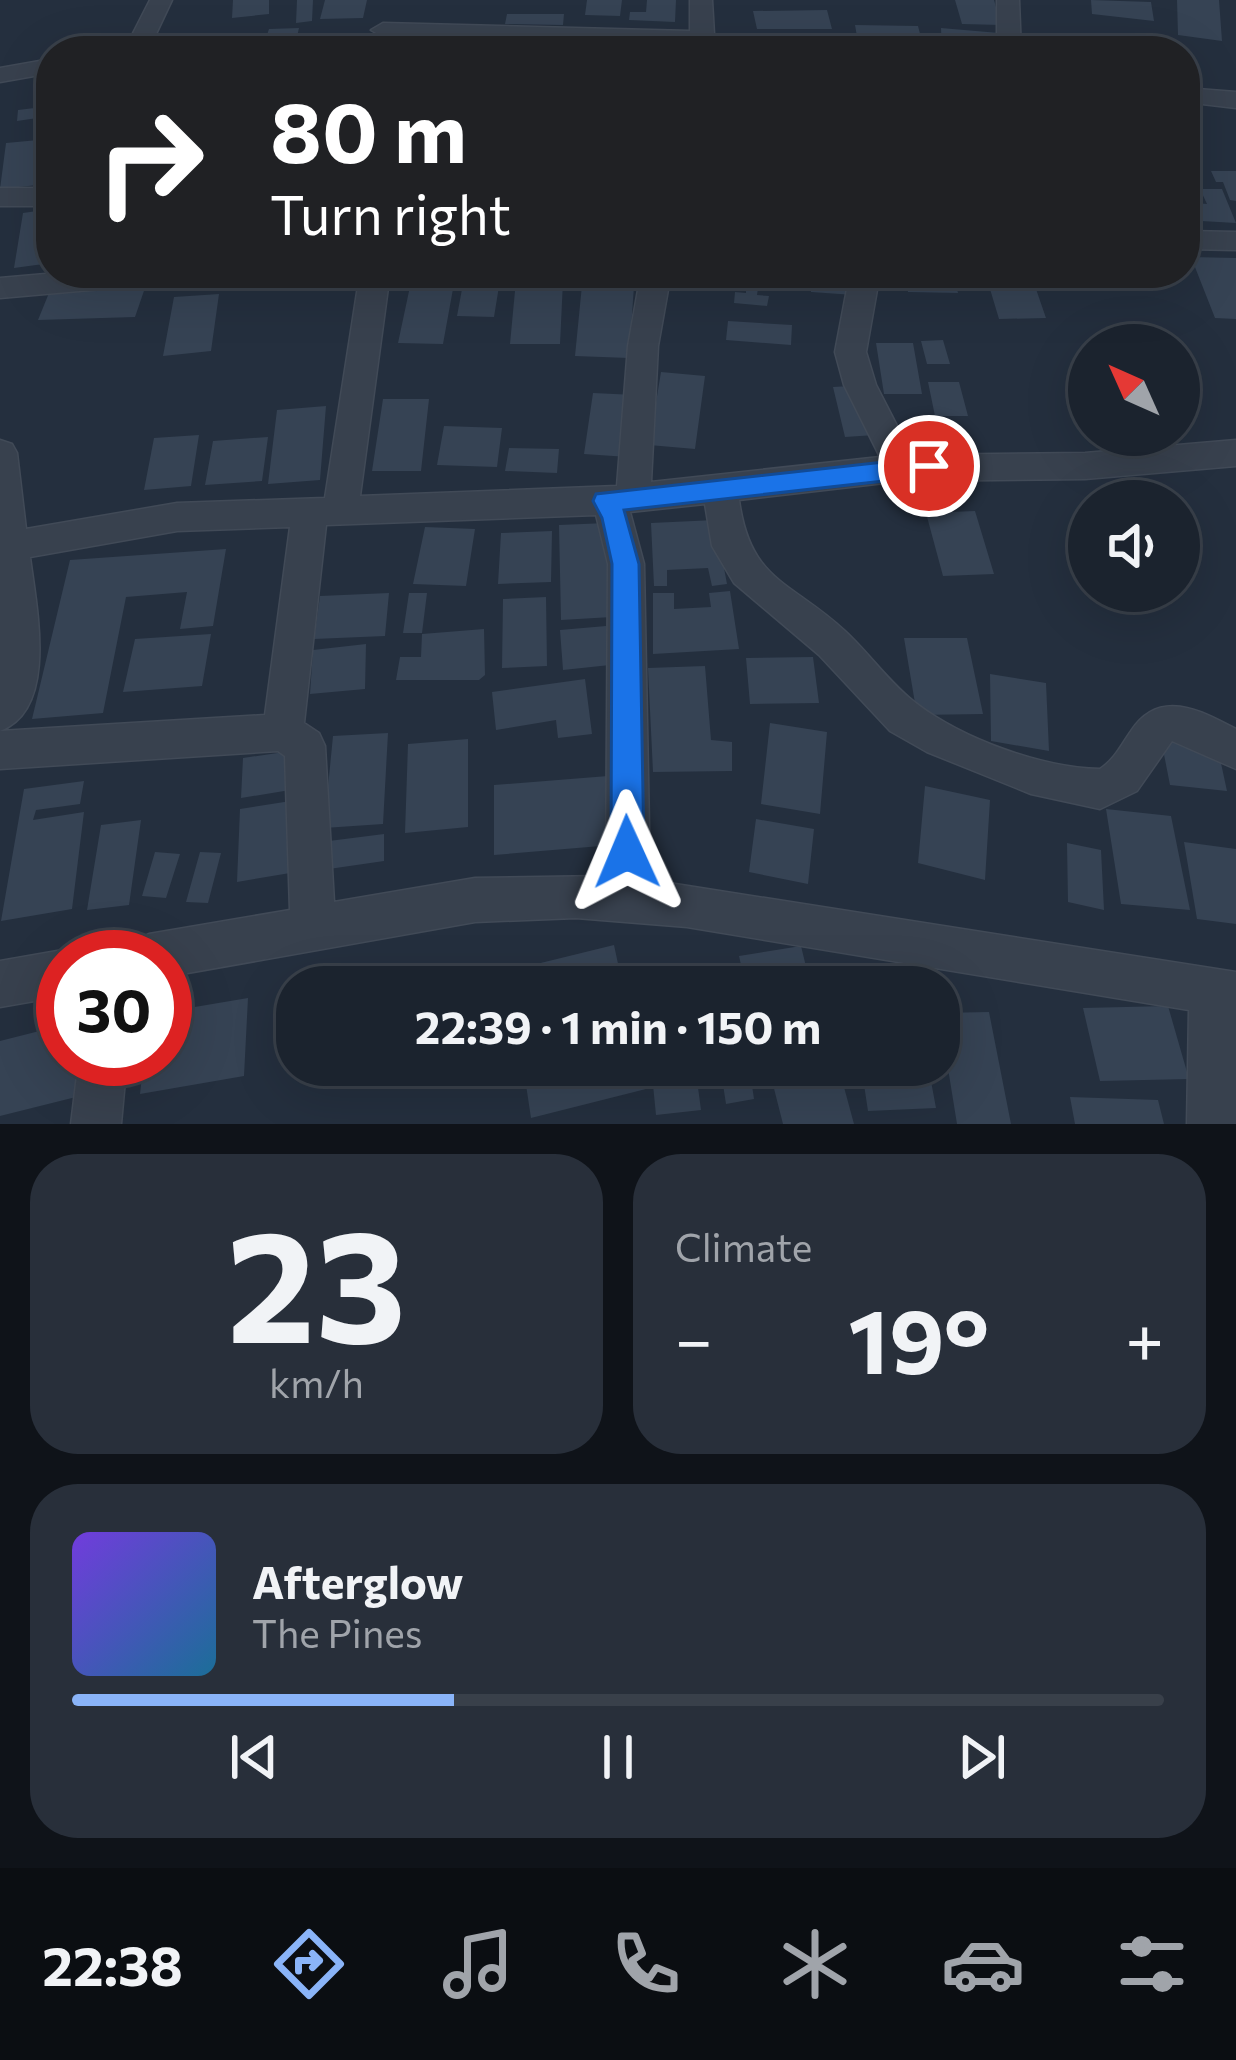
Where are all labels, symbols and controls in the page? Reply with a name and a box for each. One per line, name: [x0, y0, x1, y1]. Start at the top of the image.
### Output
text: 80 m: [270, 78, 467, 180]
icon: right: [72, 84, 228, 240]
text: Turn right: [270, 180, 511, 246]
north arrow: [1068, 324, 1200, 456]
map controls: [1068, 324, 1200, 612]
pin: [878, 415, 980, 517]
icon: arrive: [896, 433, 962, 499]
button: sound: [1068, 480, 1200, 612]
position arrow: [564, 789, 690, 915]
speed limit sign: 30: [36, 930, 192, 1086]
text: 22:39 · 1 min · 150 m: [415, 998, 821, 1053]
text: 23: [227, 1184, 406, 1375]
text: Climate: [675, 1222, 812, 1270]
text: 19°: [848, 1282, 989, 1393]
text: −: [675, 1297, 713, 1378]
text: +: [1125, 1297, 1164, 1378]
text: km/h: [269, 1358, 364, 1406]
text: Afterglow: [252, 1553, 463, 1608]
text: The Pines: [252, 1608, 423, 1656]
icon: previous: [221, 1724, 287, 1790]
icon: pause: [585, 1724, 651, 1790]
icon: next: [949, 1724, 1015, 1790]
icon: directions: [267, 1922, 351, 2006]
icon: music: [436, 1922, 520, 2006]
icon: phone: [604, 1922, 688, 2006]
icon: climate: [773, 1922, 857, 2006]
icon: car: [941, 1922, 1025, 2006]
icon: filters: [1110, 1922, 1194, 2006]
text: 22:38: [42, 1931, 183, 1997]

